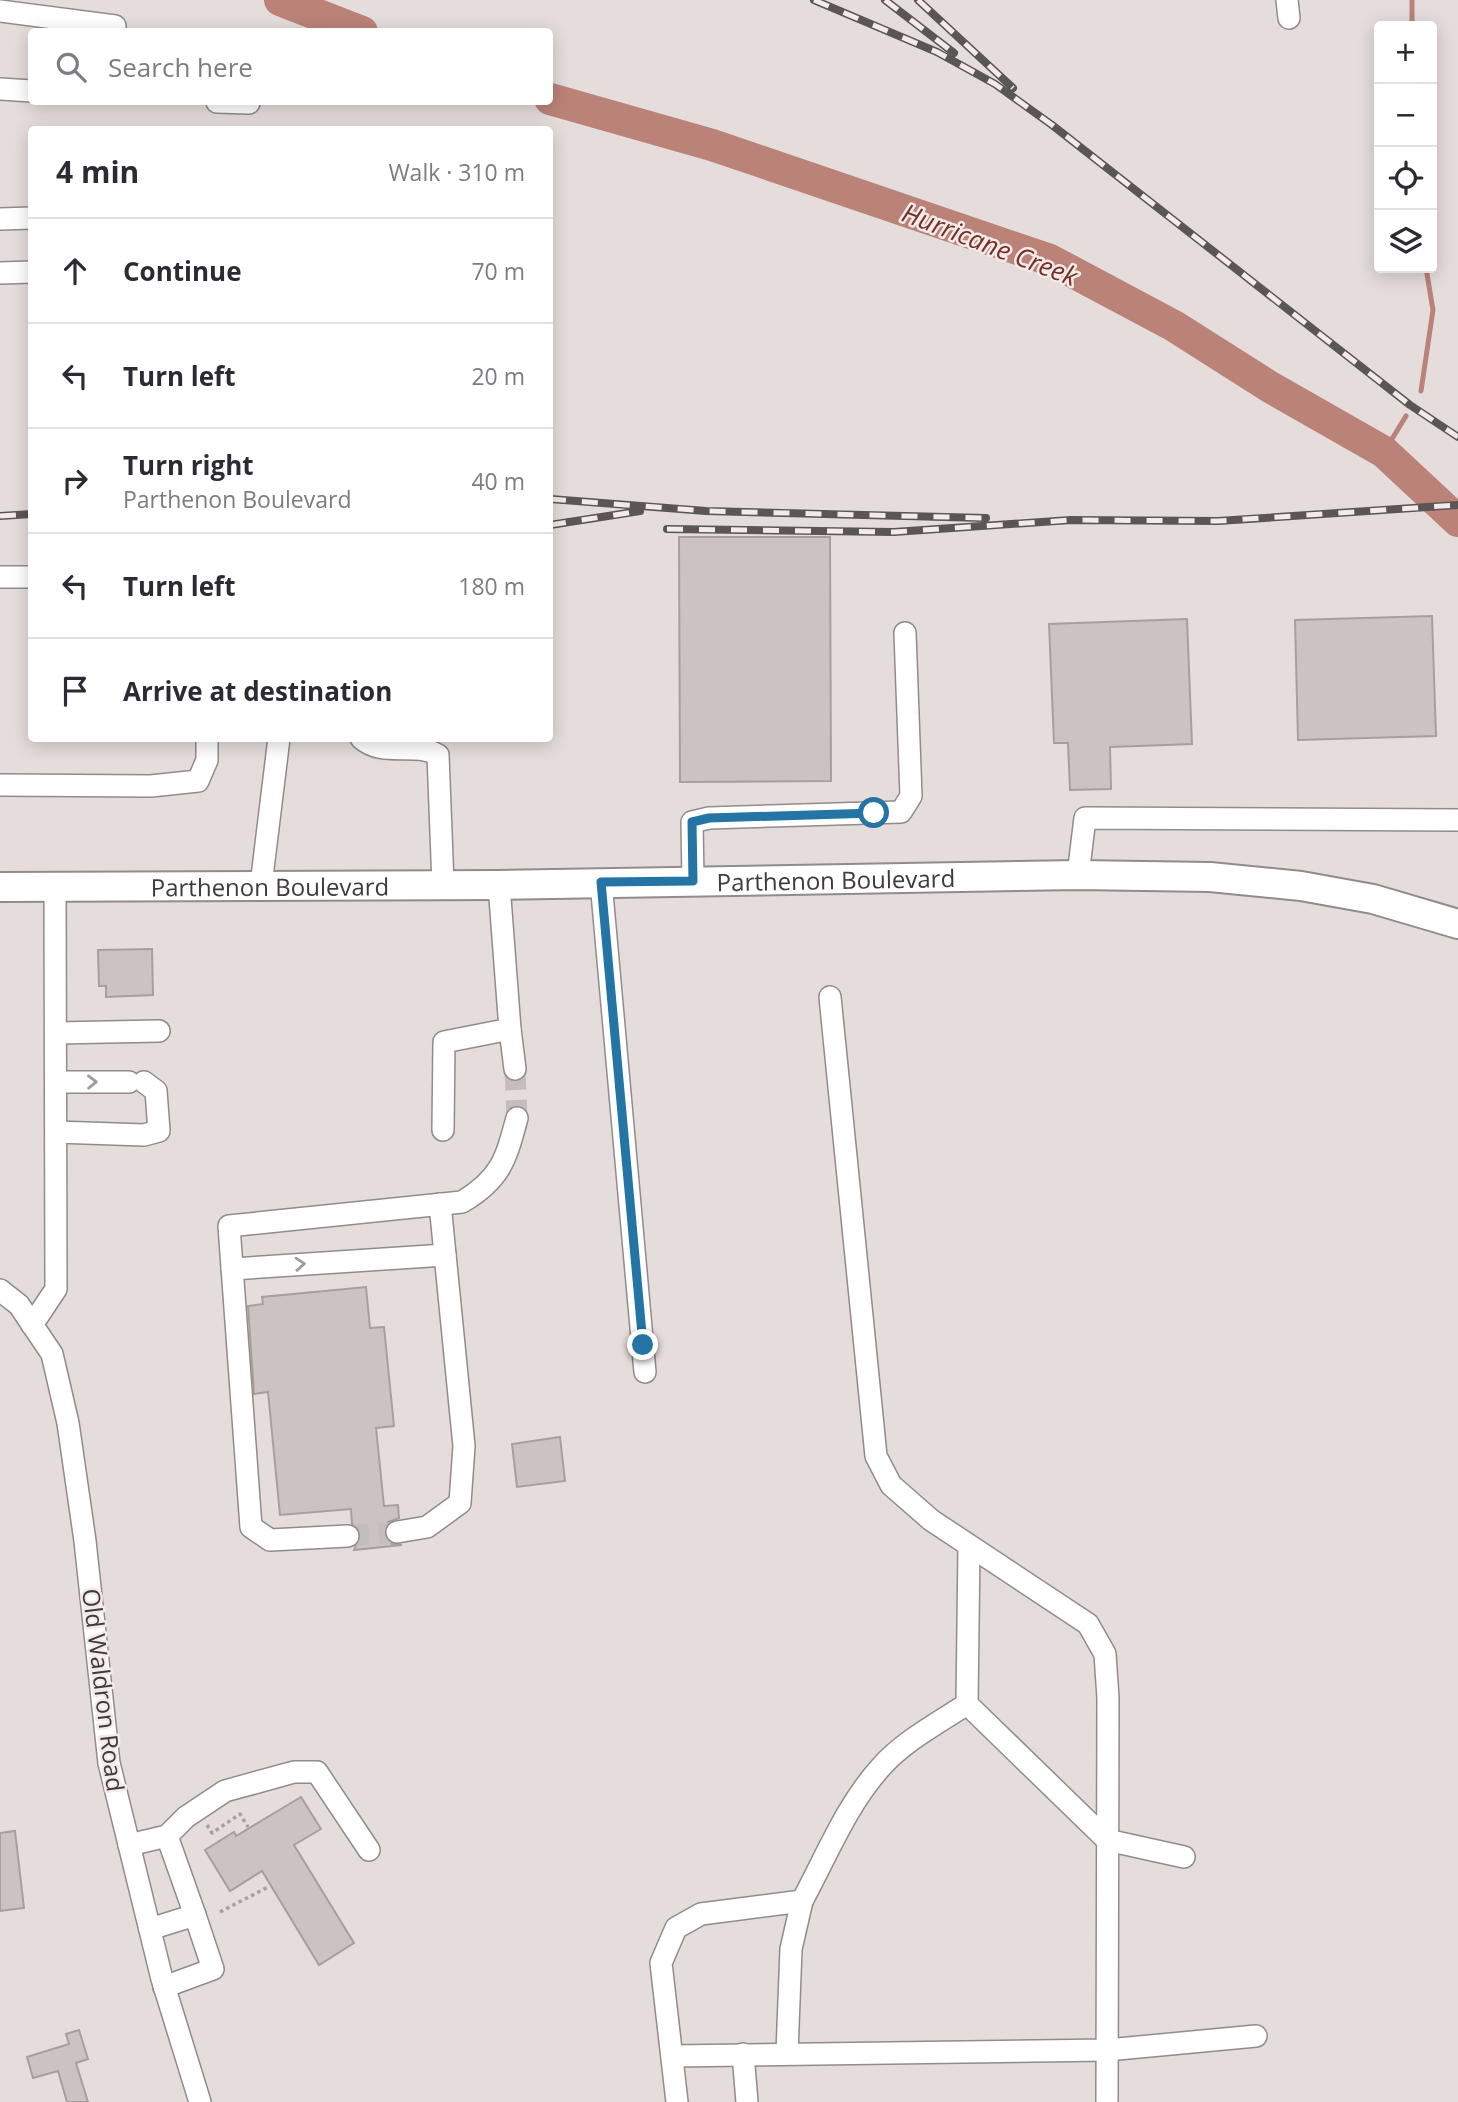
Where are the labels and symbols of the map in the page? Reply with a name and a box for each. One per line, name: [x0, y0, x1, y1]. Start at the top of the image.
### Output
water label: Hurricane Creek: [897, 194, 1084, 294]
route start: [858, 797, 889, 828]
street label: Parthenon Boulevard: [716, 861, 955, 898]
street label: Parthenon Boulevard: [151, 869, 389, 903]
one-way arrow: [88, 1074, 98, 1090]
one-way arrow: [295, 1257, 306, 1272]
route end: [627, 1329, 658, 1360]
street label: Old Waldron Road: [75, 1587, 133, 1793]

